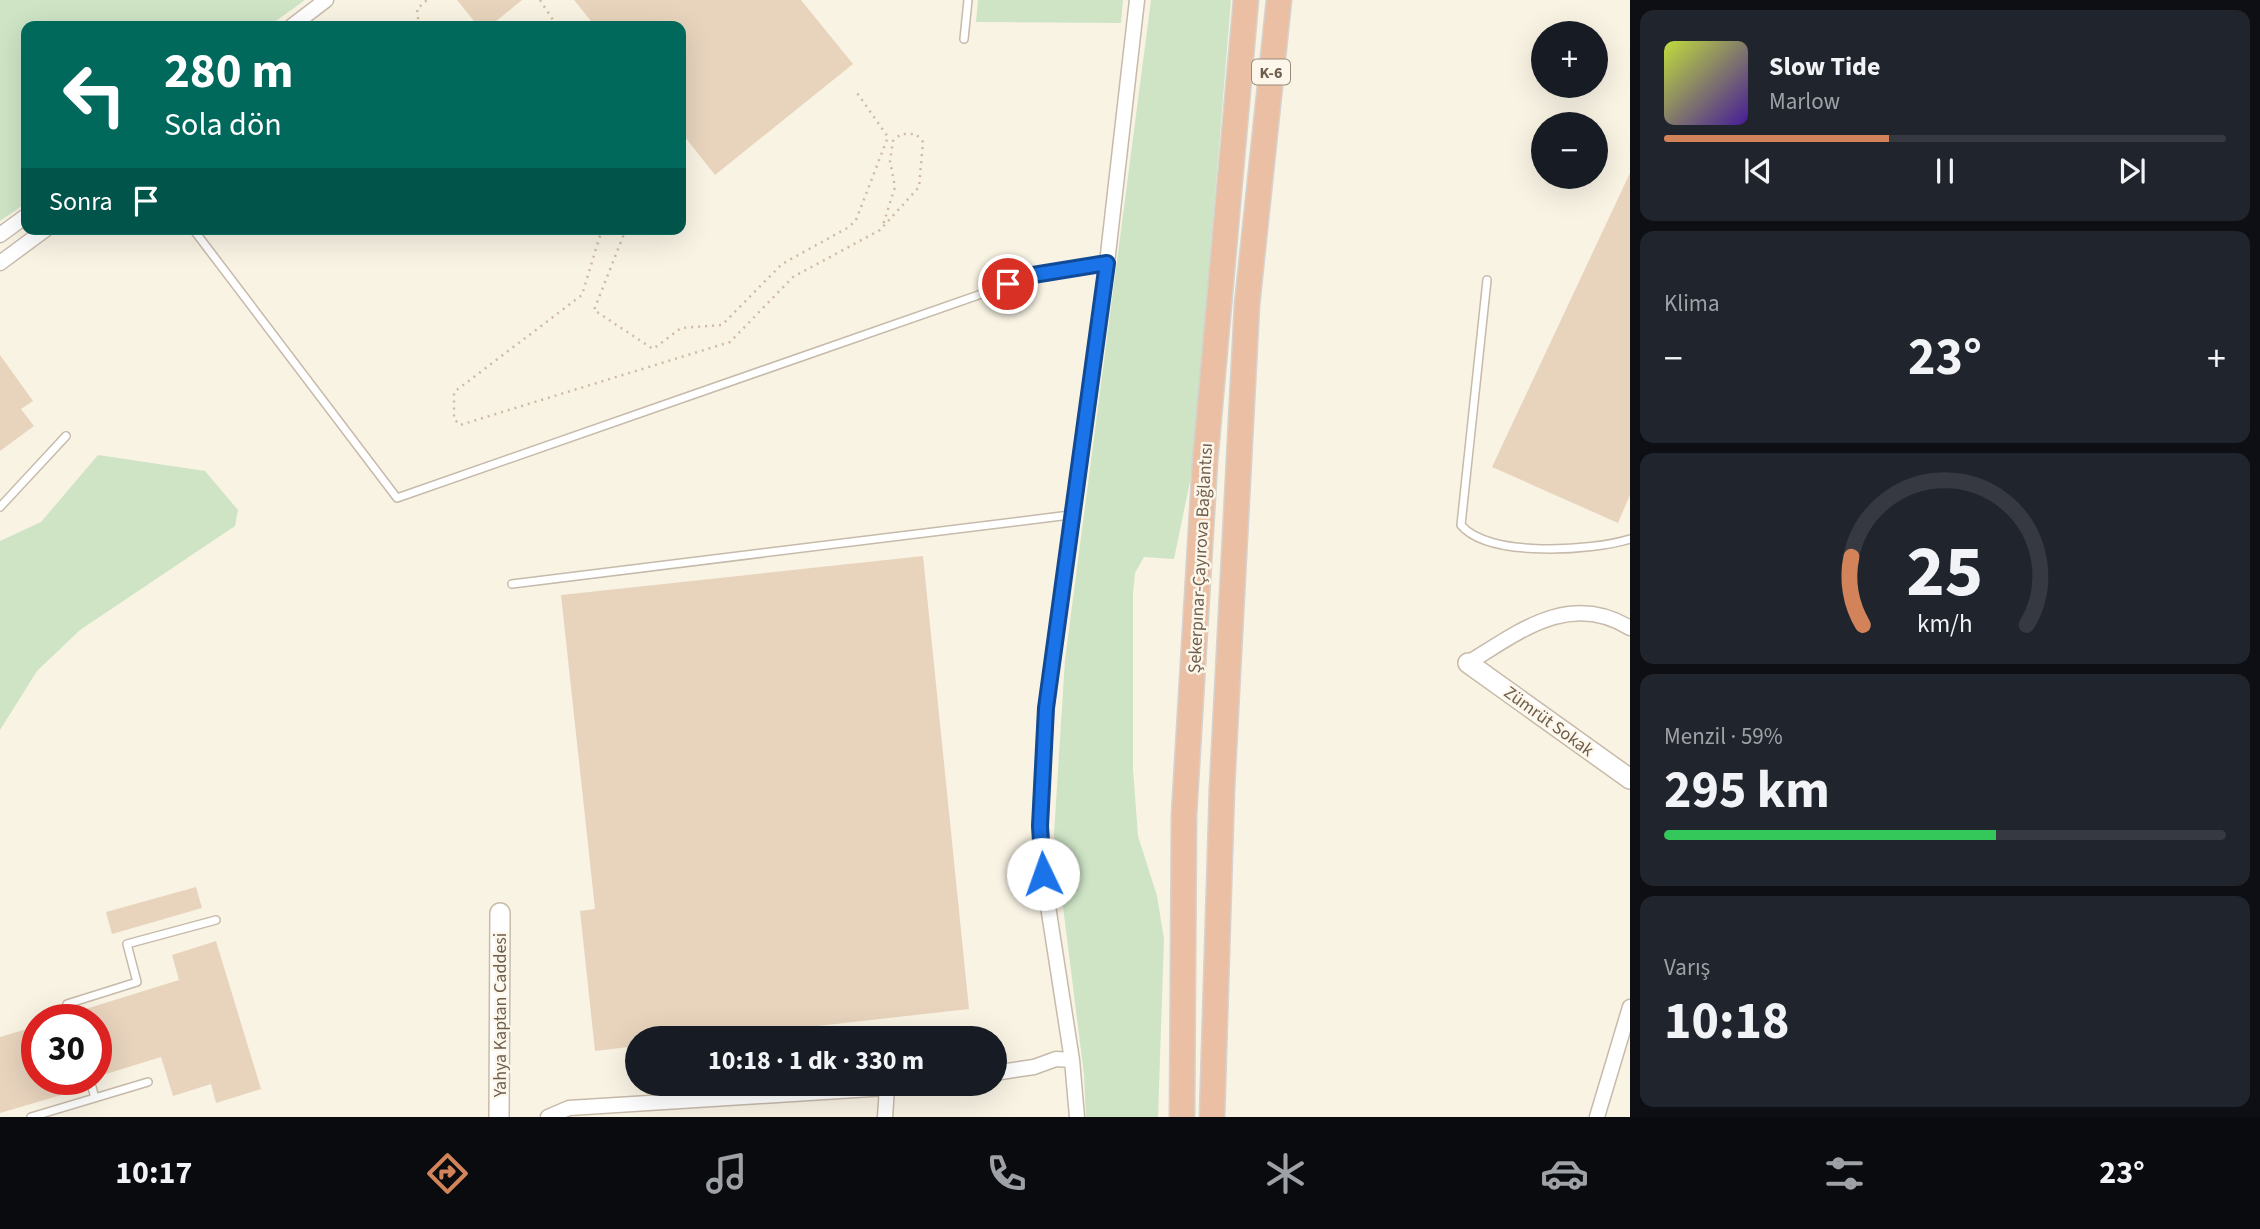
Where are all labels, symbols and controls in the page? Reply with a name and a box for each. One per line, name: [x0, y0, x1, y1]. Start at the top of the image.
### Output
map controls: [1531, 21, 1608, 189]
button: +: [1531, 21, 1608, 98]
text: 280 m: [164, 37, 293, 107]
text: Slow Tide: [1769, 48, 1880, 85]
icon: left: [49, 49, 140, 140]
road number: K-6: [1252, 60, 1290, 85]
text: Marlow: [1769, 85, 1840, 118]
text: Sola dön: [164, 102, 282, 148]
button: −: [1531, 112, 1608, 189]
icon: previous: [1739, 152, 1777, 190]
icon: pause: [1926, 152, 1964, 190]
icon: next: [2113, 152, 2151, 190]
icon: arrive: [127, 182, 165, 220]
text: Sonra: [49, 183, 113, 220]
pin: [978, 254, 1038, 314]
icon: arrive: [989, 265, 1027, 303]
text: Klima: [1664, 287, 1720, 320]
text: 23°: [1908, 321, 1982, 395]
text: −: [1664, 332, 1683, 386]
text: +: [2207, 332, 2226, 386]
street label: Şekerpınar-Çayırova Bağlantısı: [1182, 442, 1219, 674]
text: 25: [1907, 520, 1983, 624]
text: km/h: [1917, 605, 1973, 641]
street label: Zümrüt Sokak: [1499, 680, 1599, 763]
text: Menzil · 59%: [1664, 720, 1783, 753]
text: 295 km: [1664, 754, 1830, 828]
position arrow: [1006, 837, 1080, 911]
street label: Yahya Kaptan Caddesi: [488, 933, 513, 1098]
text: Varış: [1664, 951, 1710, 984]
text: 10:18: [1664, 985, 1789, 1059]
speed limit sign: 30: [21, 1004, 112, 1095]
text: 10:18 · 1 dk · 330 m: [708, 1042, 924, 1079]
icon: directions: [423, 1149, 472, 1198]
icon: music: [702, 1149, 751, 1198]
icon: phone: [982, 1149, 1031, 1198]
icon: climate: [1261, 1149, 1310, 1198]
icon: car: [1540, 1149, 1589, 1198]
icon: filters: [1820, 1149, 1869, 1198]
text: 10:17: [115, 1150, 192, 1196]
text: 23°: [2099, 1150, 2145, 1196]

